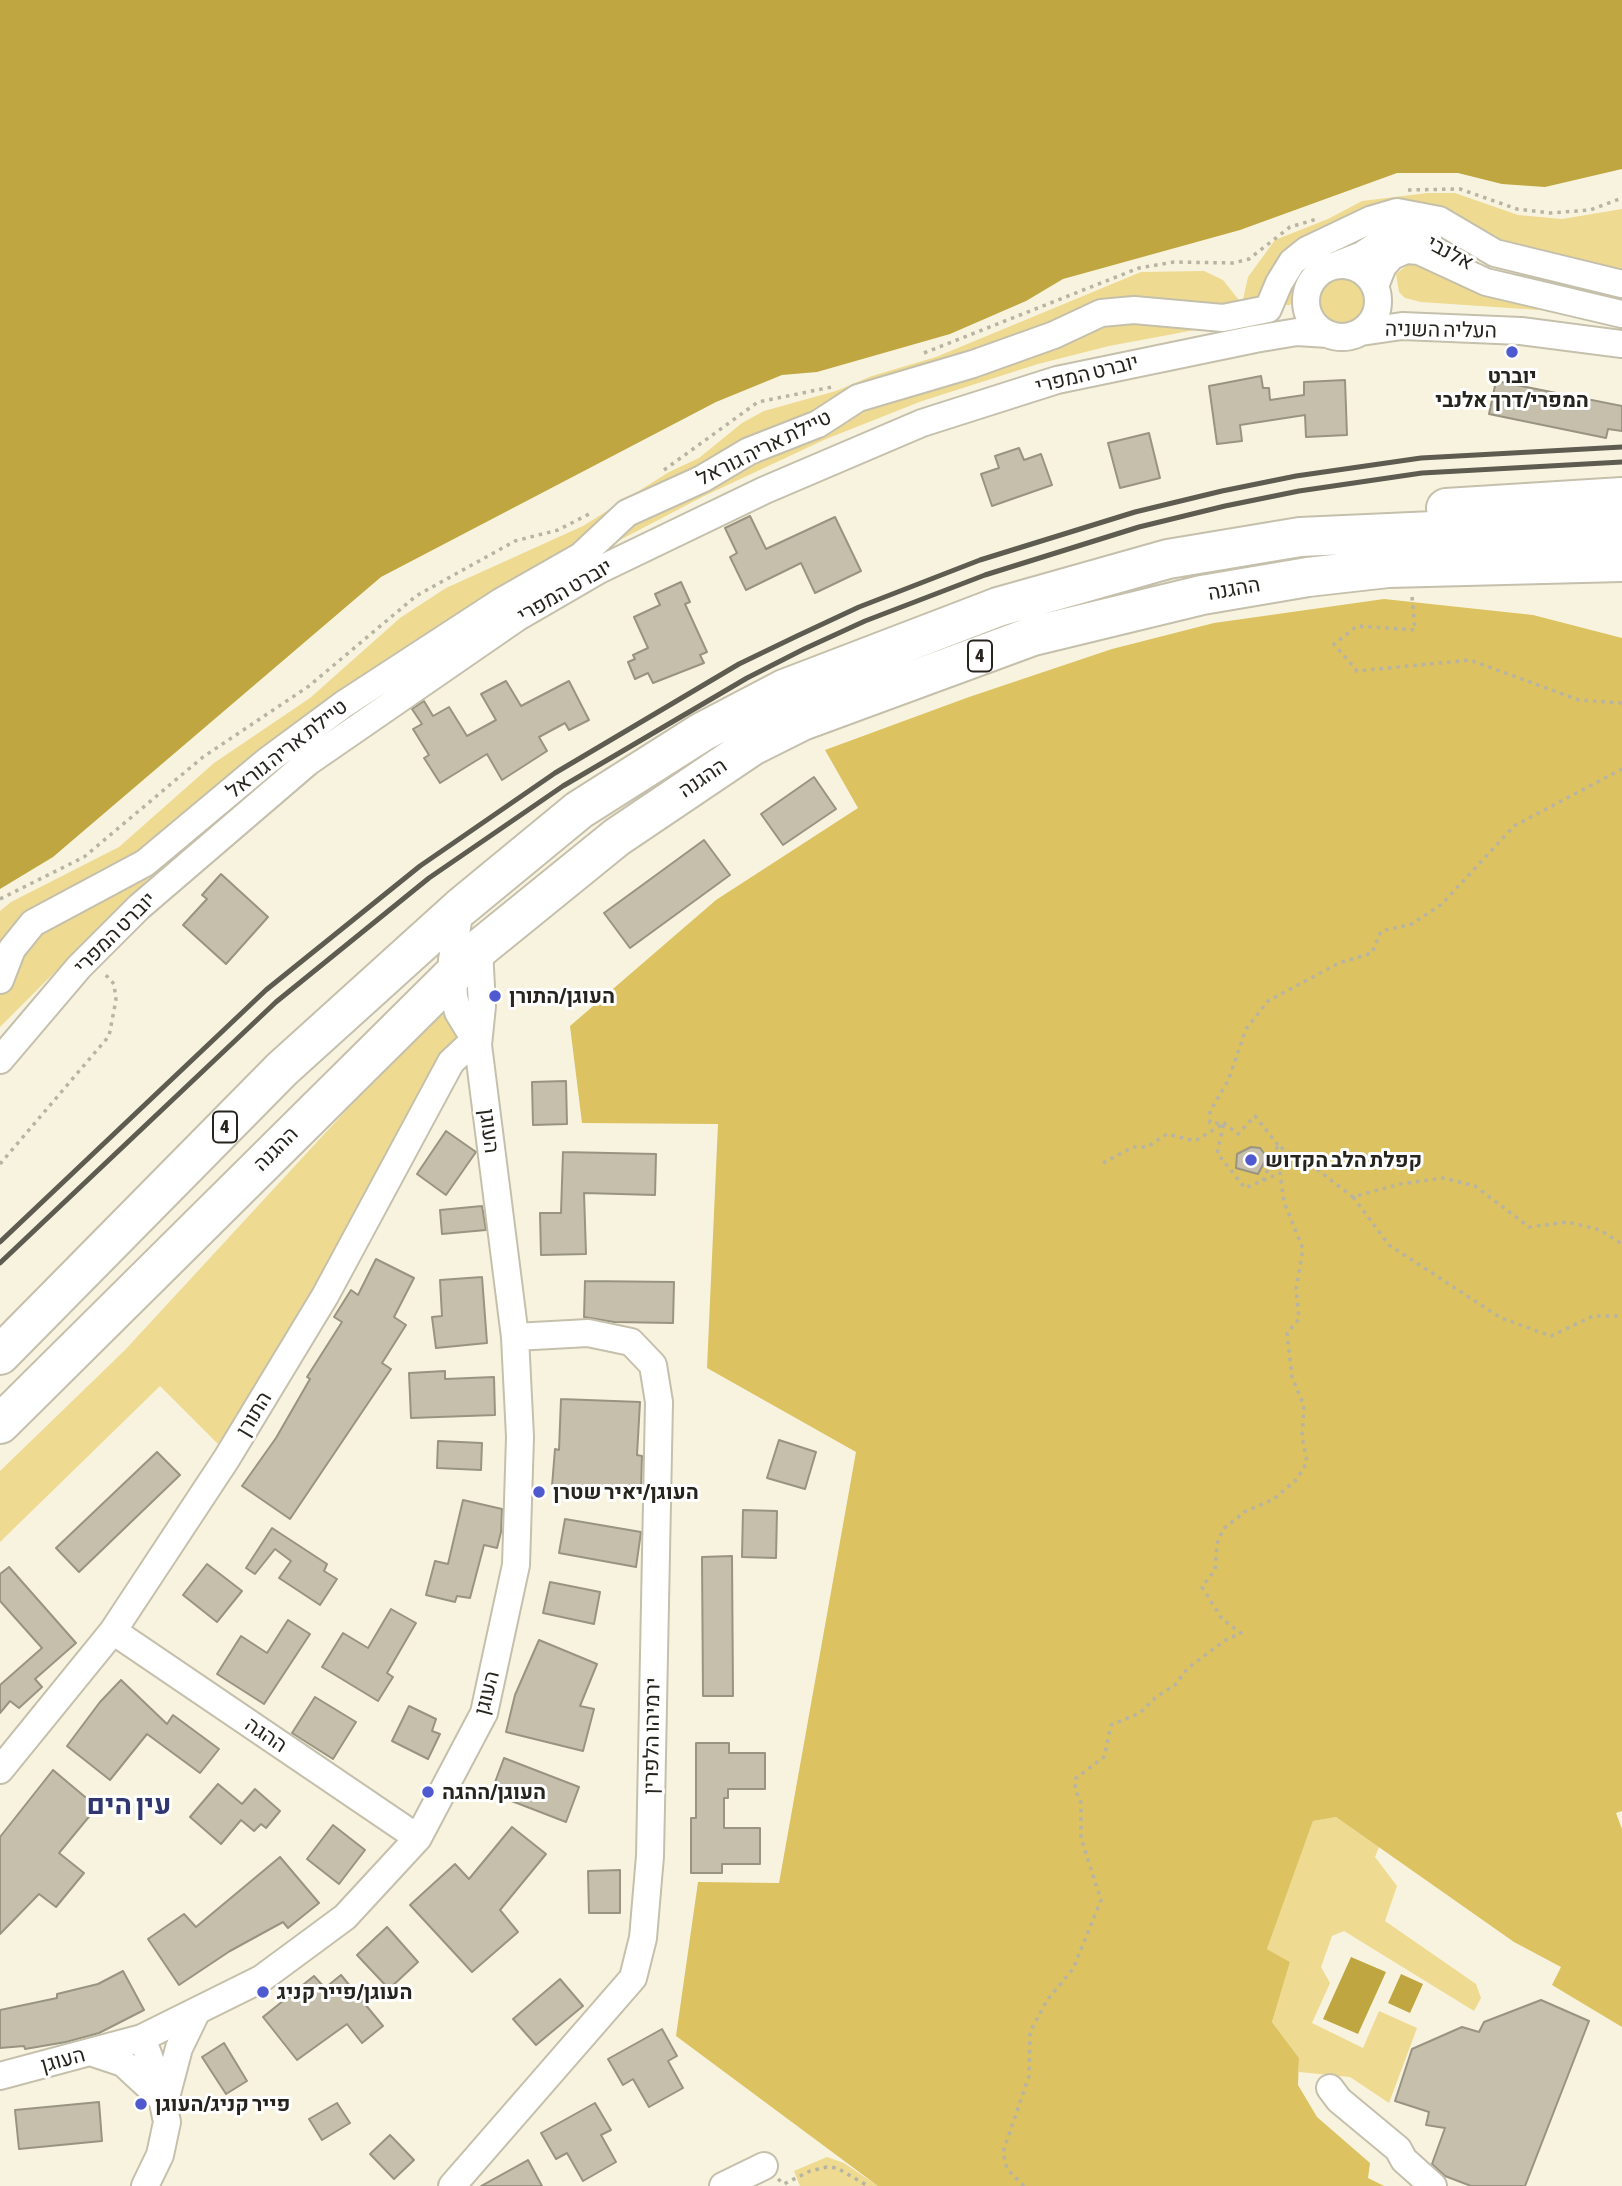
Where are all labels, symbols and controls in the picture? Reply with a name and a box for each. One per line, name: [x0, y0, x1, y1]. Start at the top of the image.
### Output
street label: אלנבי: [1422, 230, 1478, 276]
street label: העליה השניה: [1385, 316, 1497, 344]
marker: יוברט המפרי/דרך אלנבי: [1504, 344, 1520, 360]
street label: יוברט המפרי: [1033, 349, 1141, 399]
place label: יוברט המפרי/דרך אלנבי: [1435, 363, 1589, 413]
street label: טיילת אריה גוראל: [693, 405, 835, 491]
street label: יוברט המפרי: [513, 554, 617, 628]
street label: ההגנה: [1206, 572, 1262, 606]
road number: 4: [968, 640, 992, 671]
street label: טיילת אריה גוראל: [221, 694, 353, 804]
street label: ההגנה: [674, 753, 732, 803]
street label: יוברט המפרי: [69, 887, 161, 979]
place label: העוגן/התורן: [509, 983, 615, 1009]
marker: העוגן/התורן: [487, 988, 503, 1004]
street label: העוגן: [474, 1107, 504, 1155]
road number: 4: [213, 1112, 237, 1142]
street label: ההגנה: [248, 1121, 304, 1177]
place label: קפלת הלב הקדוש: [1265, 1147, 1422, 1173]
marker: קפלת הלב הקדוש: [1243, 1152, 1259, 1168]
street label: התורן: [231, 1387, 277, 1441]
place label: העוגן/יאיר שטרן: [553, 1479, 699, 1505]
marker: העוגן/יאיר שטרן: [531, 1484, 547, 1500]
street label: העוגן: [469, 1668, 505, 1718]
street label: ירמיהו הלפרין: [638, 1677, 666, 1795]
street label: ההגה: [240, 1712, 292, 1758]
place label: העוגן/ההגה: [442, 1779, 546, 1805]
marker: העוגן/ההגה: [420, 1784, 436, 1800]
district label: עין הים: [87, 1788, 171, 1822]
place label: העוגן/פייר קניג: [277, 1979, 412, 2005]
marker: העוגן/פייר קניג: [255, 1984, 271, 2000]
street label: העוגן: [38, 2042, 88, 2078]
place label: פייר קניג/העוגן: [155, 2091, 290, 2117]
marker: פייר קניג/העוגן: [133, 2096, 149, 2112]

